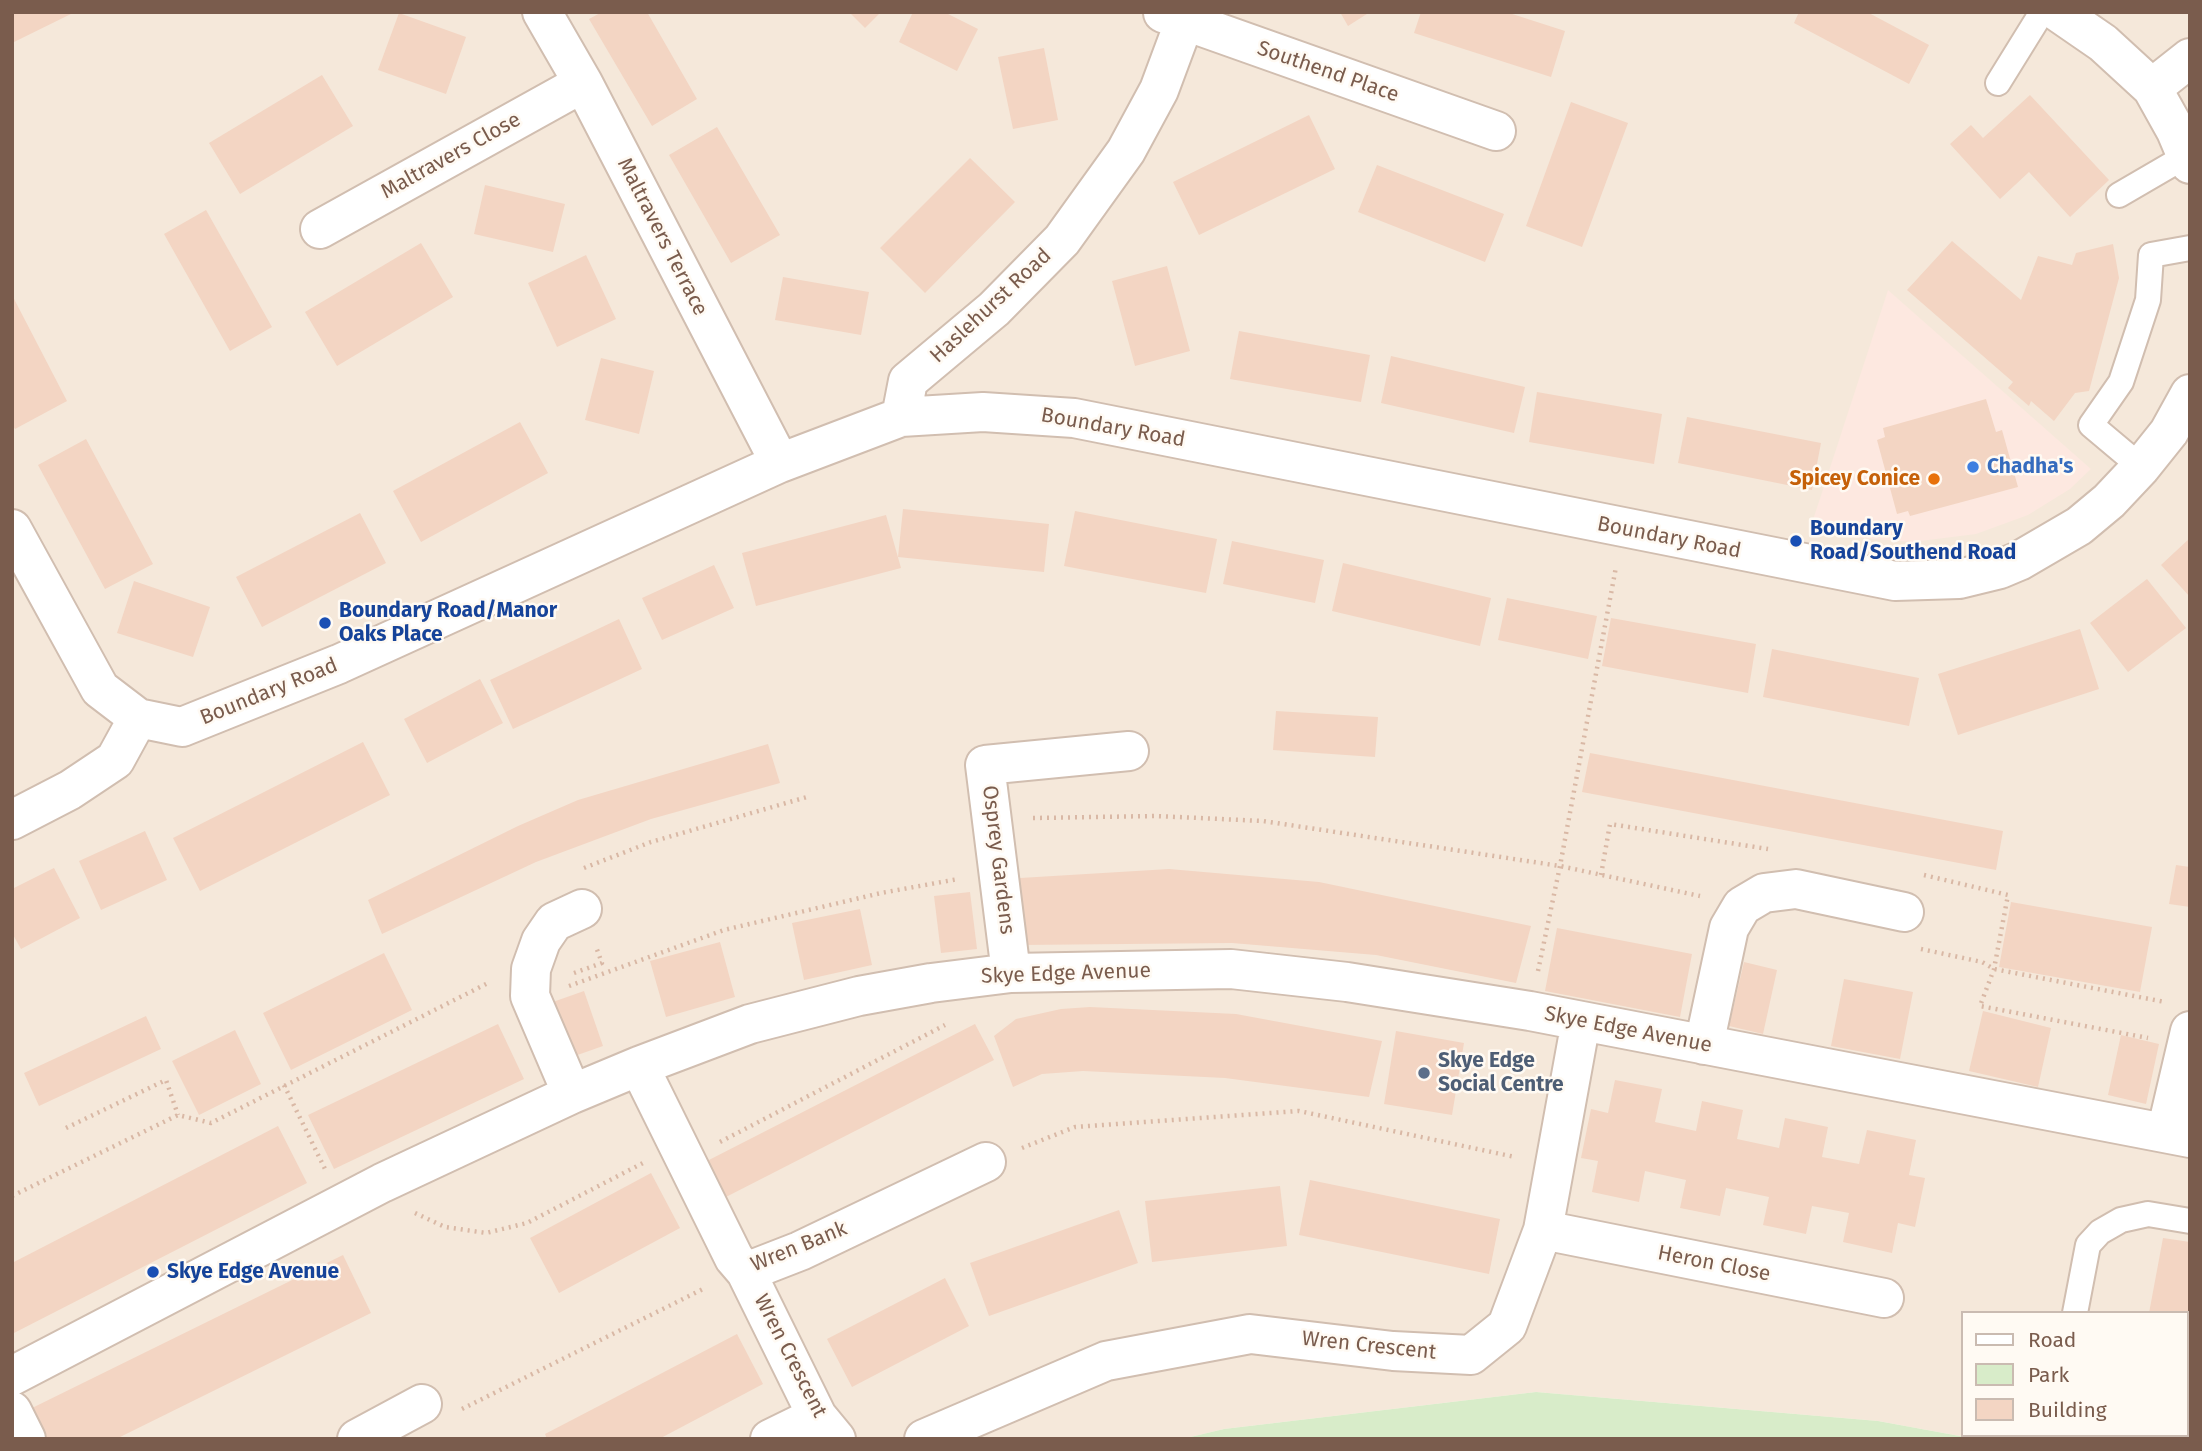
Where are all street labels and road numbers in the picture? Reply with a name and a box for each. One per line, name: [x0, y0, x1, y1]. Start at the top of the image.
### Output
street label: Southend Place: [1254, 36, 1402, 108]
street label: Maltravers Close: [377, 107, 525, 205]
street label: Maltravers Terrace: [611, 154, 713, 320]
street label: Haslehurst Road: [925, 243, 1057, 369]
street label: Boundary Road: [1039, 403, 1187, 453]
street label: Boundary Road: [1595, 512, 1743, 564]
street label: Boundary Road: [197, 653, 341, 731]
street label: Osprey Gardens: [976, 784, 1020, 936]
street label: Skye Edge Avenue: [981, 958, 1151, 990]
street label: Skye Edge Avenue: [1542, 1001, 1714, 1059]
street label: Wren Bank: [747, 1216, 851, 1278]
street label: Heron Close: [1655, 1241, 1773, 1287]
street label: Wren Crescent: [748, 1290, 832, 1422]
street label: Wren Crescent: [1300, 1326, 1438, 1366]

